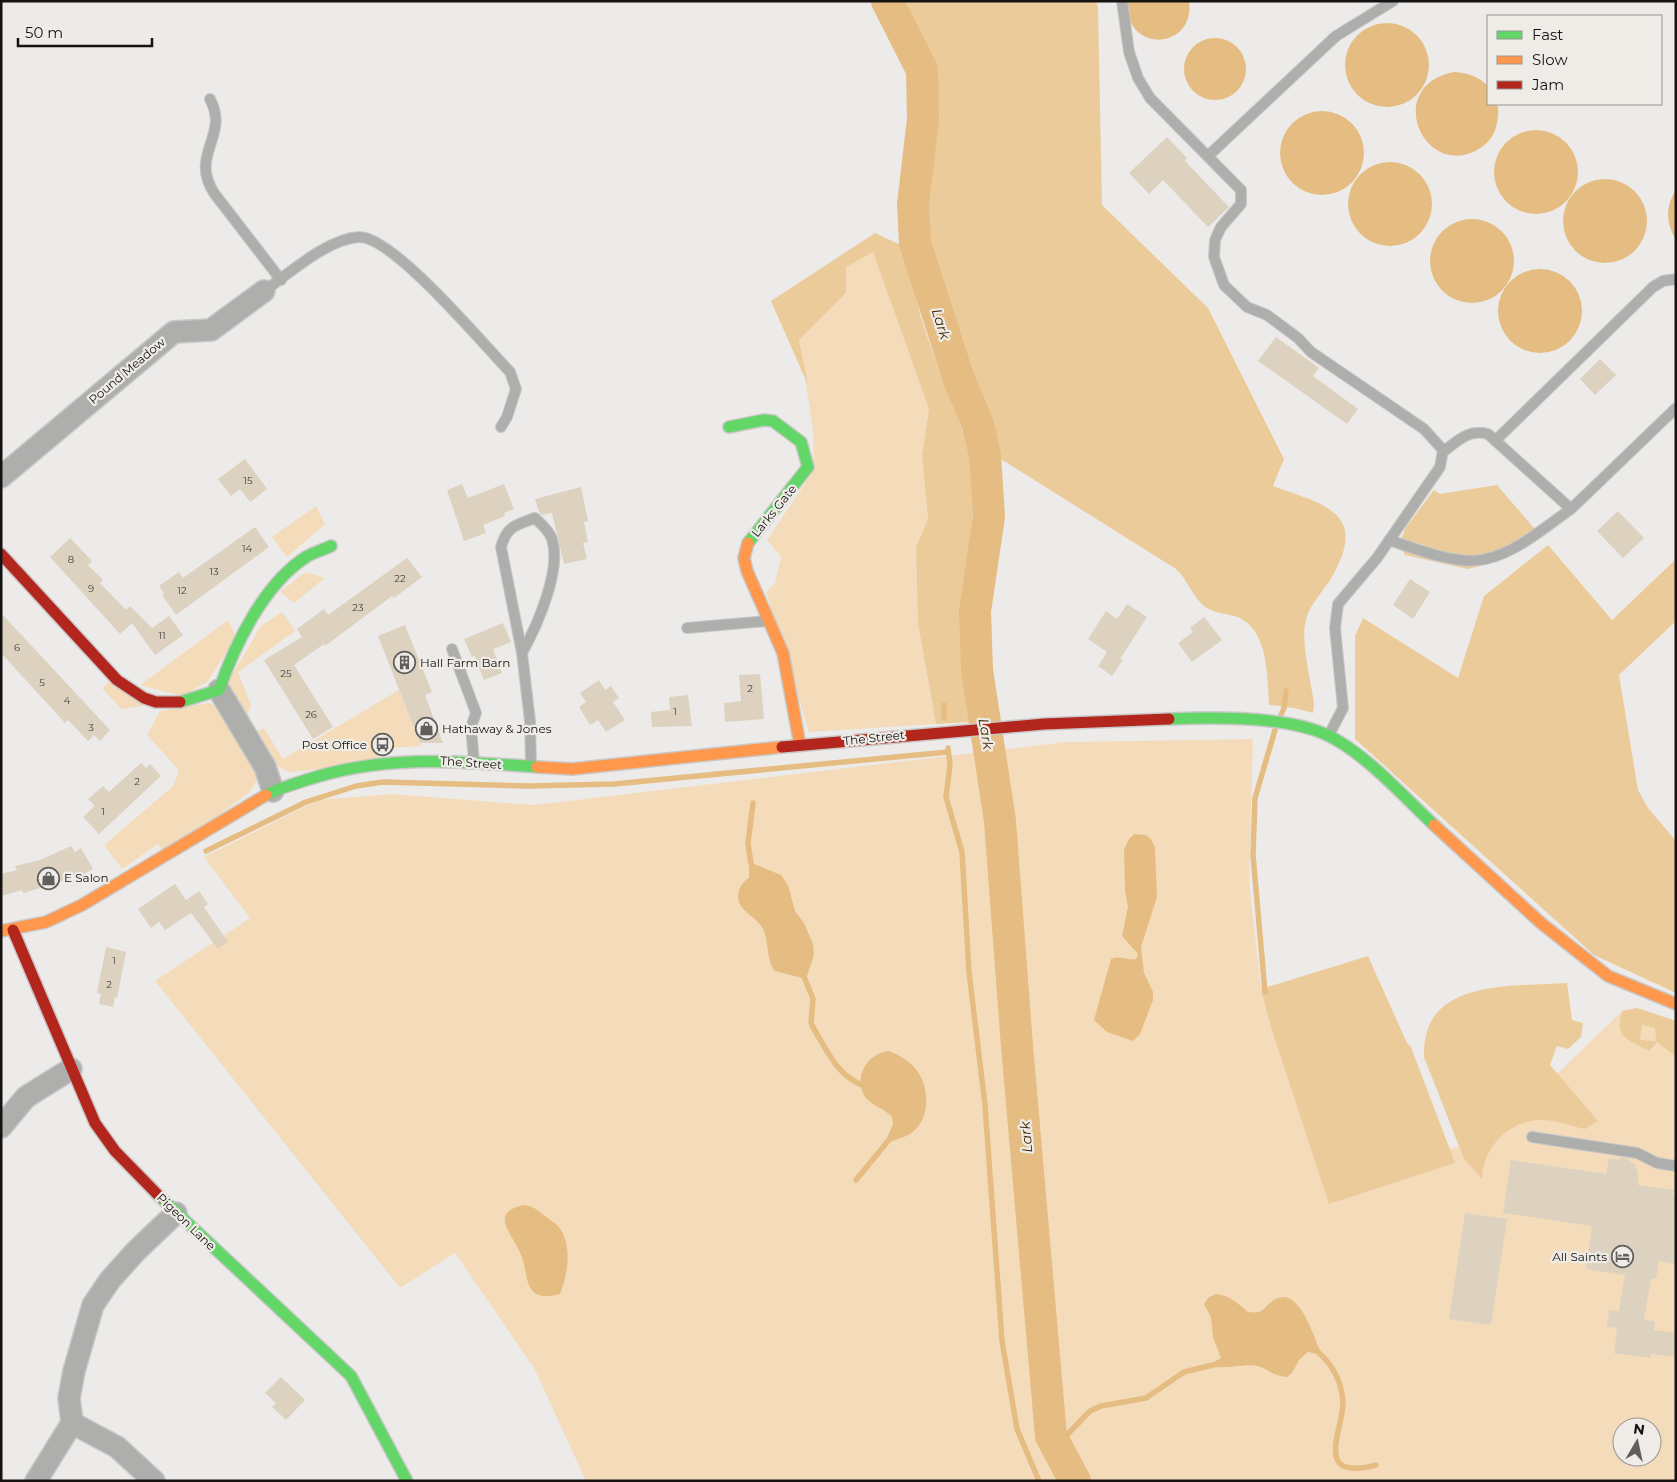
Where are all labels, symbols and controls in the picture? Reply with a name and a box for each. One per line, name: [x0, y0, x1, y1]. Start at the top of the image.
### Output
scale bar: [18, 15, 151, 47]
legend: [1487, 15, 1662, 105]
text: 50 m: [25, 23, 63, 42]
text: Fast: [1532, 25, 1563, 44]
text: Slow: [1532, 50, 1568, 69]
text: Jam: [1531, 75, 1564, 94]
water label: Lark: [928, 306, 955, 342]
street label: Pound Meadow: [85, 334, 168, 407]
house number: 15: [243, 474, 253, 487]
street label: Larks Gate: [748, 481, 799, 540]
house number: 14: [242, 542, 252, 555]
house number: 8: [68, 553, 74, 566]
house number: 13: [209, 565, 219, 578]
house number: 22: [394, 572, 406, 585]
house number: 9: [88, 582, 94, 595]
house number: 12: [177, 584, 187, 597]
house number: 23: [352, 601, 364, 614]
house number: 11: [158, 629, 166, 642]
house number: 6: [14, 641, 20, 654]
building icon: Hall Farm Barn: [392, 651, 416, 675]
place label: Hall Farm Barn: [420, 655, 510, 670]
house number: 25: [280, 667, 292, 680]
house number: 5: [39, 676, 45, 689]
house number: 2: [747, 682, 753, 695]
house number: 4: [64, 694, 71, 707]
house number: 1: [673, 705, 677, 718]
house number: 26: [305, 708, 317, 721]
shop icon: Hathaway & Jones: [414, 717, 438, 741]
water label: Lark: [975, 717, 997, 752]
house number: 3: [88, 721, 94, 734]
place label: Hathaway & Jones: [442, 721, 552, 736]
street label: The Street: [842, 727, 906, 748]
bus stop icon: Post Office: [371, 733, 395, 757]
place label: Post Office: [302, 737, 367, 752]
street label: The Street: [440, 753, 502, 772]
house number: 2: [134, 775, 140, 788]
house number: 1: [101, 805, 105, 818]
shop icon: E Salon: [36, 866, 60, 890]
place label: E Salon: [64, 870, 109, 885]
house number: 1: [112, 954, 116, 967]
house number: 2: [106, 978, 112, 991]
water label: Lark: [1016, 1120, 1036, 1153]
street label: Pigeon Lane: [154, 1190, 219, 1253]
hotel icon: All Saints: [1611, 1245, 1635, 1269]
place label: All Saints: [1552, 1249, 1607, 1264]
north arrow: [1612, 1417, 1662, 1467]
text: N: [1632, 1419, 1646, 1439]

